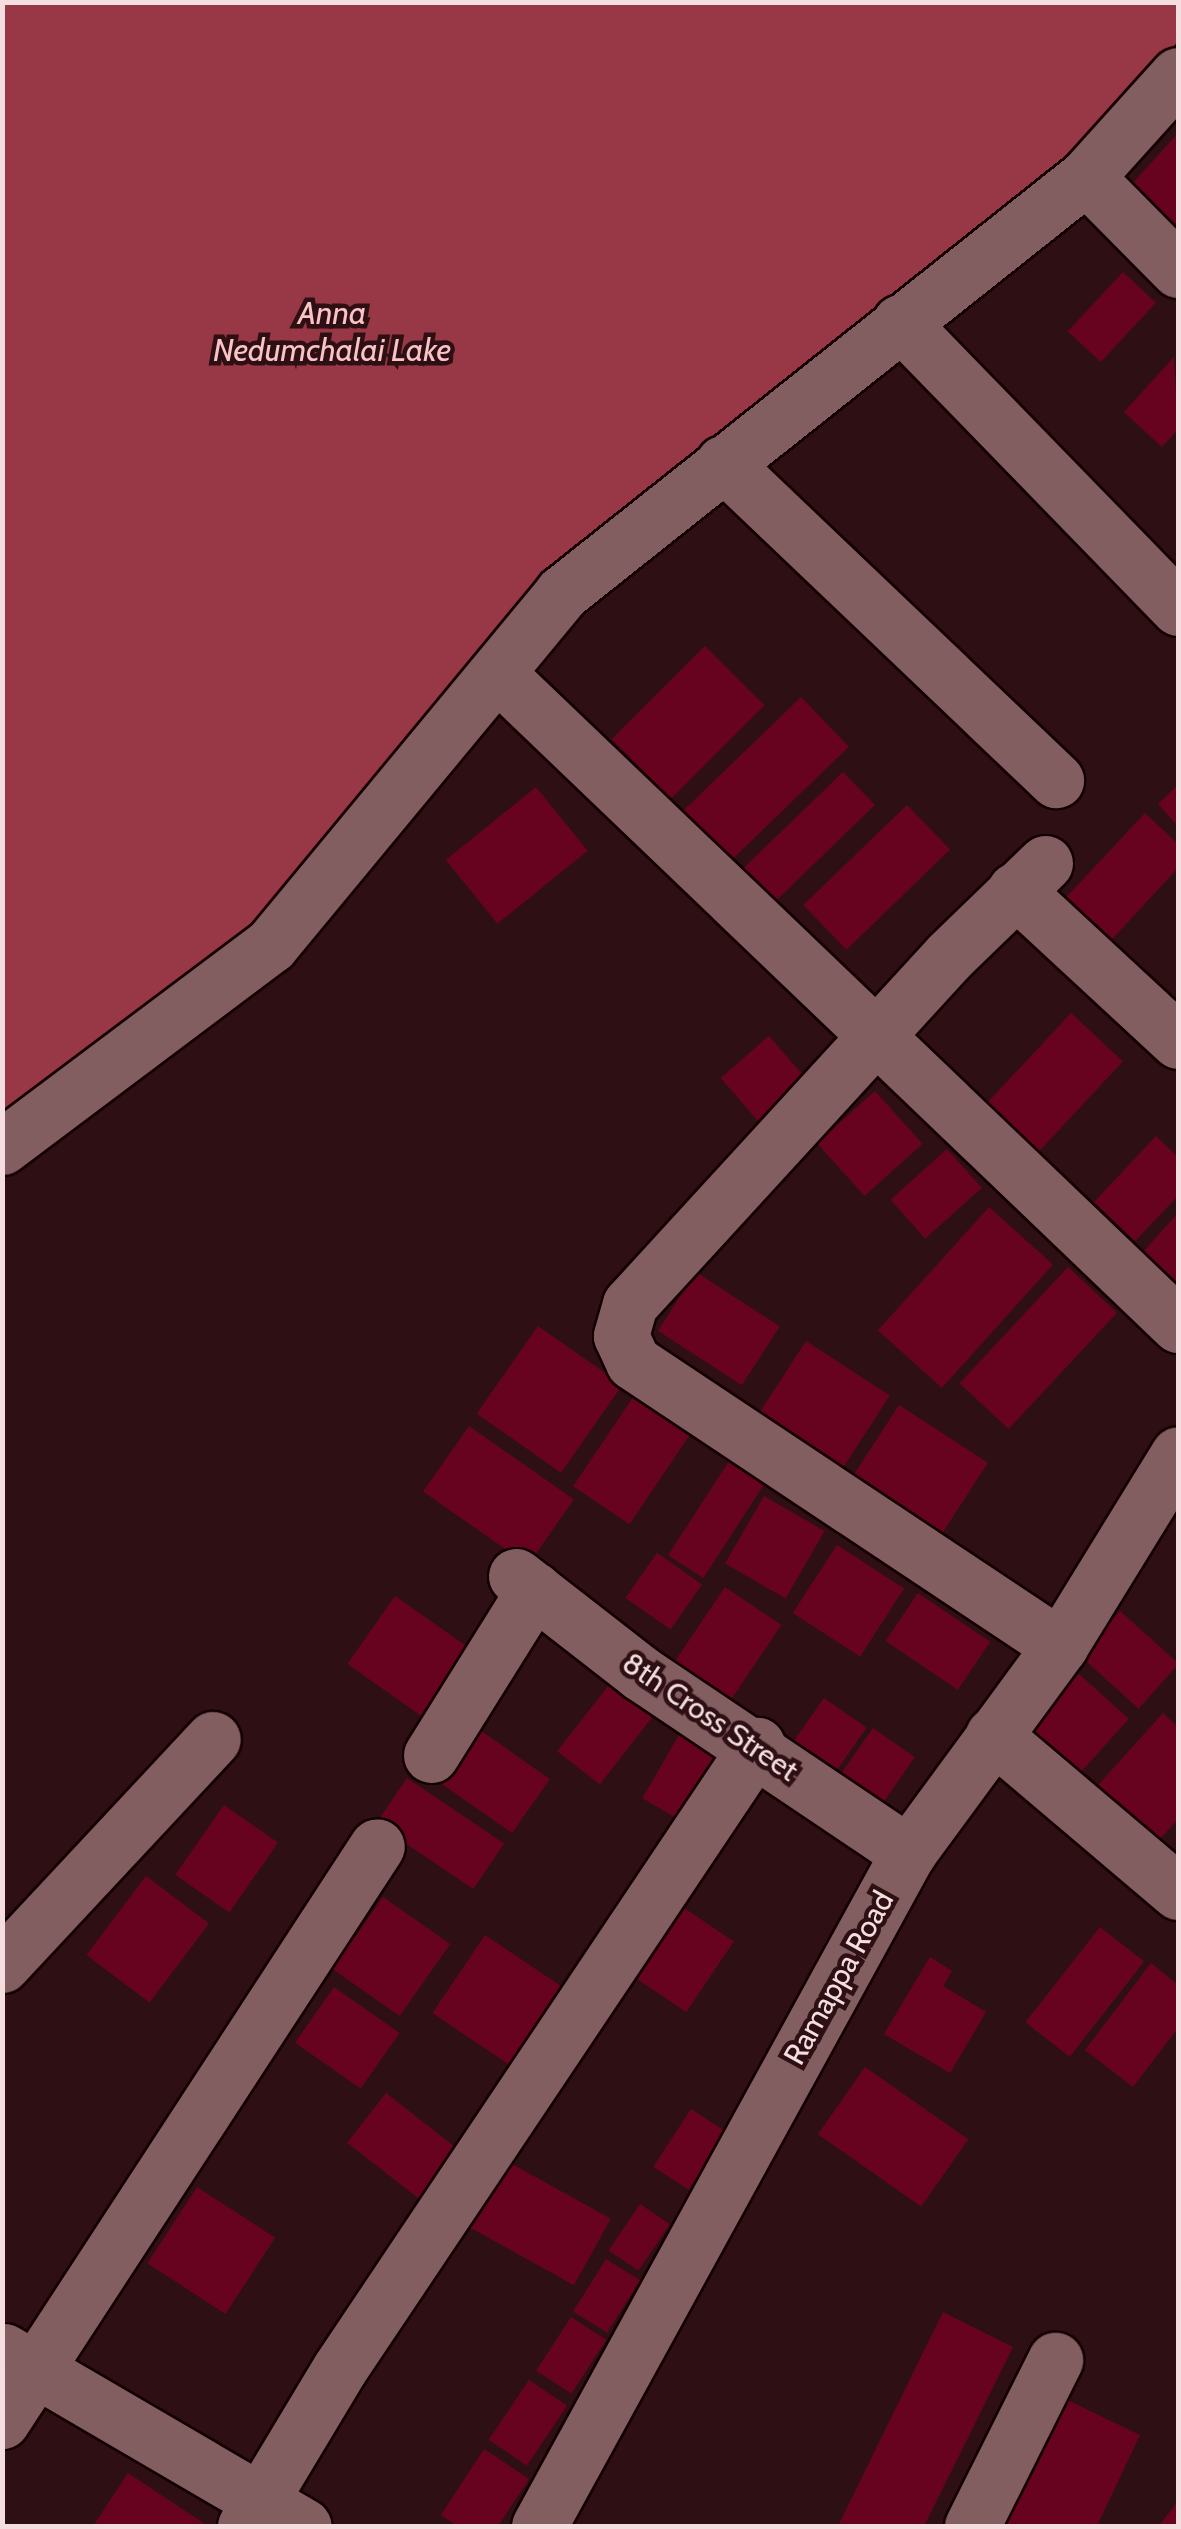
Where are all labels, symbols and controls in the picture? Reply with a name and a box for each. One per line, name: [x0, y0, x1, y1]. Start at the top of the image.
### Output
water label: Anna Nedumchalai Lake: [213, 295, 451, 370]
street label: 8th Cross Street: [615, 1645, 805, 1789]
street label: Ramappa Road: [777, 1885, 901, 2071]

